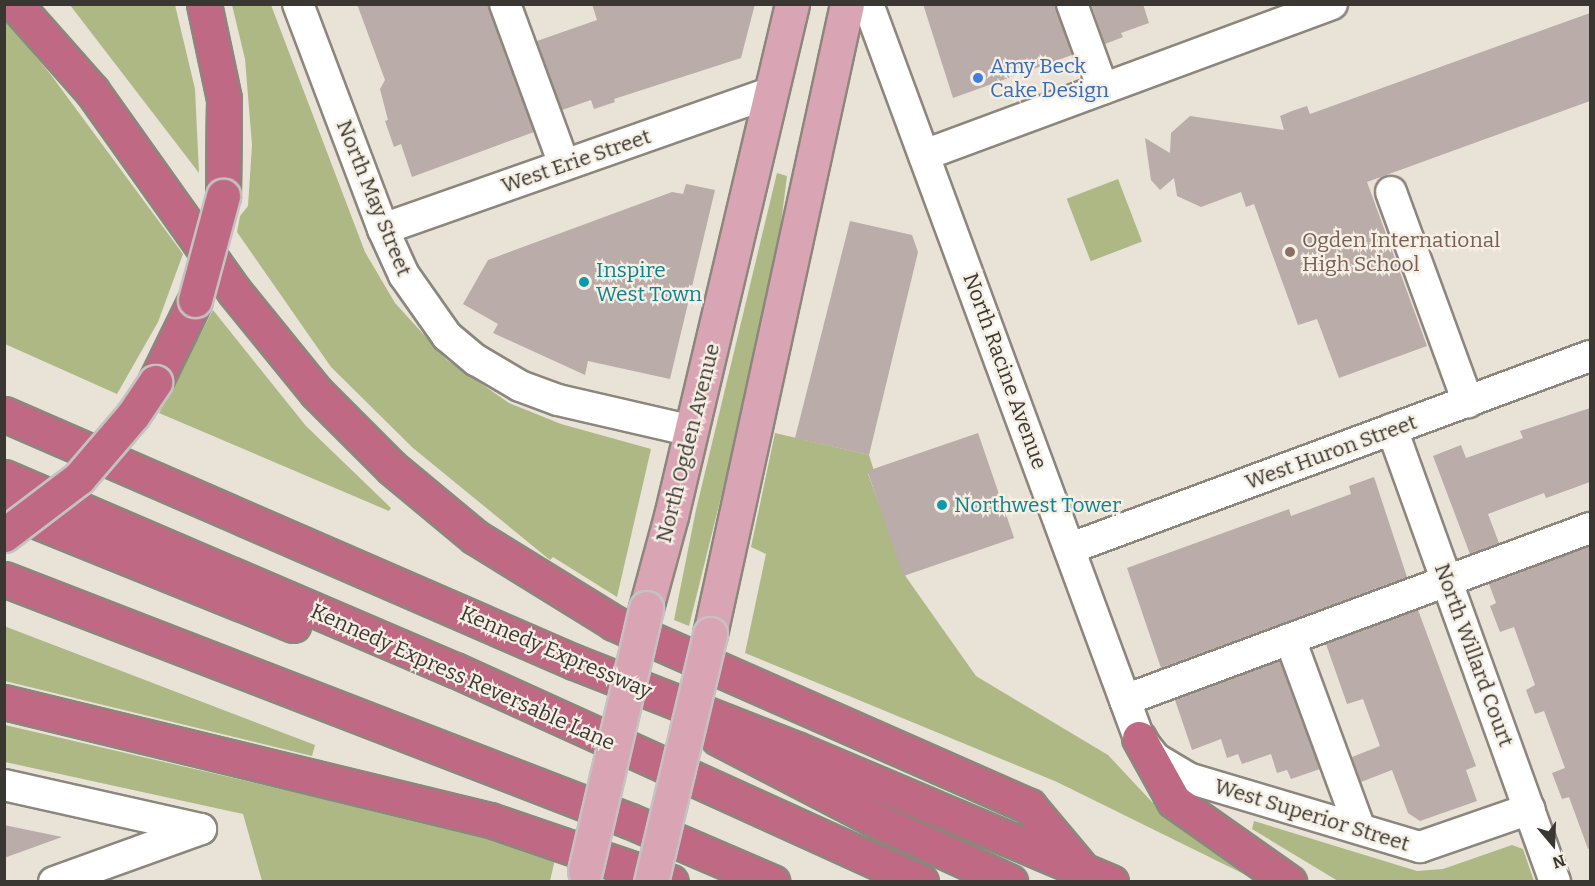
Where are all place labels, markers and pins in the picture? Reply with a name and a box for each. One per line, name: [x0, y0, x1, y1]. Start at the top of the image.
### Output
place label: Amy Beck Cake Design: [990, 53, 1109, 103]
marker: Amy Beck Cake Design: [971, 71, 985, 85]
place label: Ogden International High School: [1302, 227, 1500, 277]
marker: Ogden International High School: [1283, 245, 1297, 259]
place label: Inspire West Town: [596, 257, 702, 307]
marker: Inspire West Town: [577, 275, 591, 289]
place label: Northwest Tower: [954, 492, 1121, 518]
marker: Northwest Tower: [935, 498, 949, 512]

